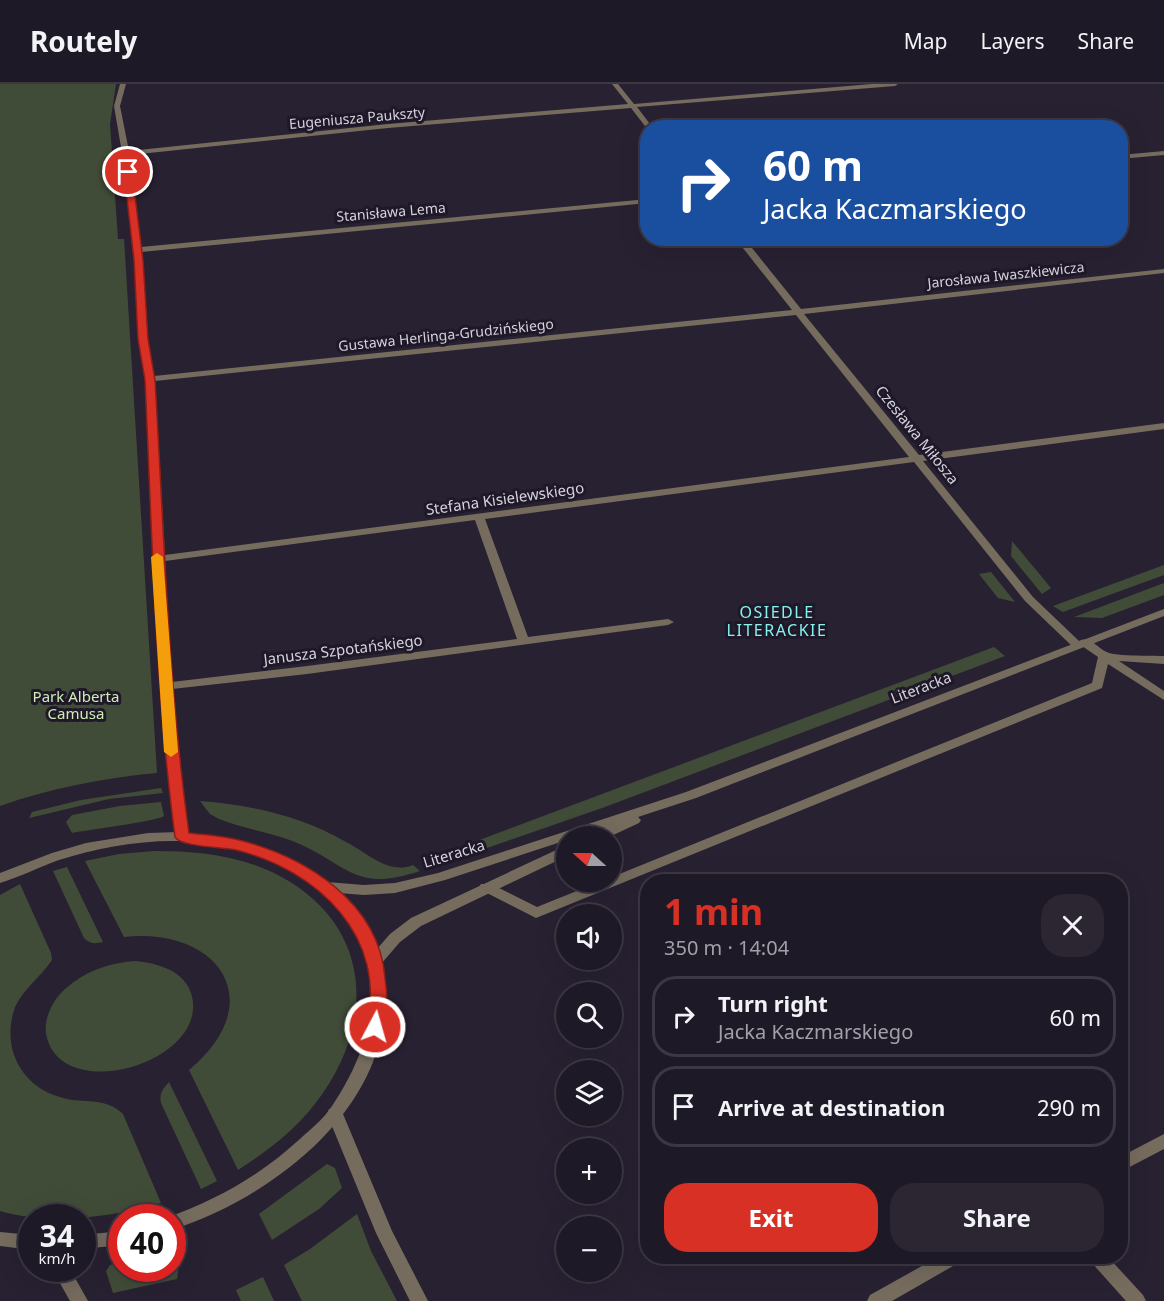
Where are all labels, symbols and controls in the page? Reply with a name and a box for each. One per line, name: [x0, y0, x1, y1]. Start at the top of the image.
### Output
text: Routely: [30, 22, 137, 60]
text: Map: [904, 27, 948, 55]
text: Layers: [981, 27, 1045, 55]
text: Share: [1078, 27, 1134, 55]
street label: Eugeniusza Paukszty: [288, 102, 427, 133]
text: 60 m: [763, 136, 863, 193]
icon: right: [664, 144, 742, 222]
pin: [102, 146, 153, 197]
icon: arrive: [111, 155, 144, 188]
text: Jacka Kaczmarskiego: [763, 190, 1027, 227]
street label: Stanisława Lema: [335, 197, 446, 226]
street label: Jarosława Iwaszkiewicza: [925, 257, 1085, 292]
street label: Gustawa Herlinga-Grudzińskiego: [337, 314, 555, 355]
street label: Czesława Miłosza: [872, 381, 964, 488]
street label: Stefana Kisielewskiego: [424, 477, 585, 519]
district label: OSIEDLE LITERACKIE: [727, 601, 827, 641]
street label: Janusza Szpotańskiego: [260, 629, 424, 669]
street label: Literacka: [887, 666, 954, 708]
park label: Park Alberta Camusa: [33, 686, 119, 723]
north arrow: [556, 826, 622, 892]
map controls: [556, 826, 622, 1282]
street label: Literacka: [420, 834, 487, 872]
text: 1 min: [664, 887, 763, 936]
button: close: [1041, 894, 1104, 957]
button: sound: [556, 904, 622, 970]
text: 350 m · 14:04: [664, 934, 789, 961]
button: search: [556, 982, 622, 1048]
text: Turn right: [718, 988, 828, 1018]
position arrow: [343, 995, 407, 1059]
icon: right: [667, 1000, 700, 1033]
text: 60 m: [1050, 1002, 1101, 1032]
text: Jacka Kaczmarskiego: [718, 1018, 913, 1045]
button: layers: [556, 1060, 622, 1126]
icon: arrive: [667, 1090, 700, 1123]
text: Arrive at destination: [718, 1092, 945, 1122]
text: 290 m: [1037, 1092, 1101, 1122]
button: +: [556, 1138, 622, 1204]
button: Exit: [664, 1183, 878, 1252]
button: Share: [890, 1183, 1104, 1252]
speed limit sign: 40: [108, 1204, 186, 1282]
text: 34: [40, 1215, 74, 1256]
button: −: [556, 1216, 622, 1282]
text: km/h: [39, 1248, 75, 1268]

